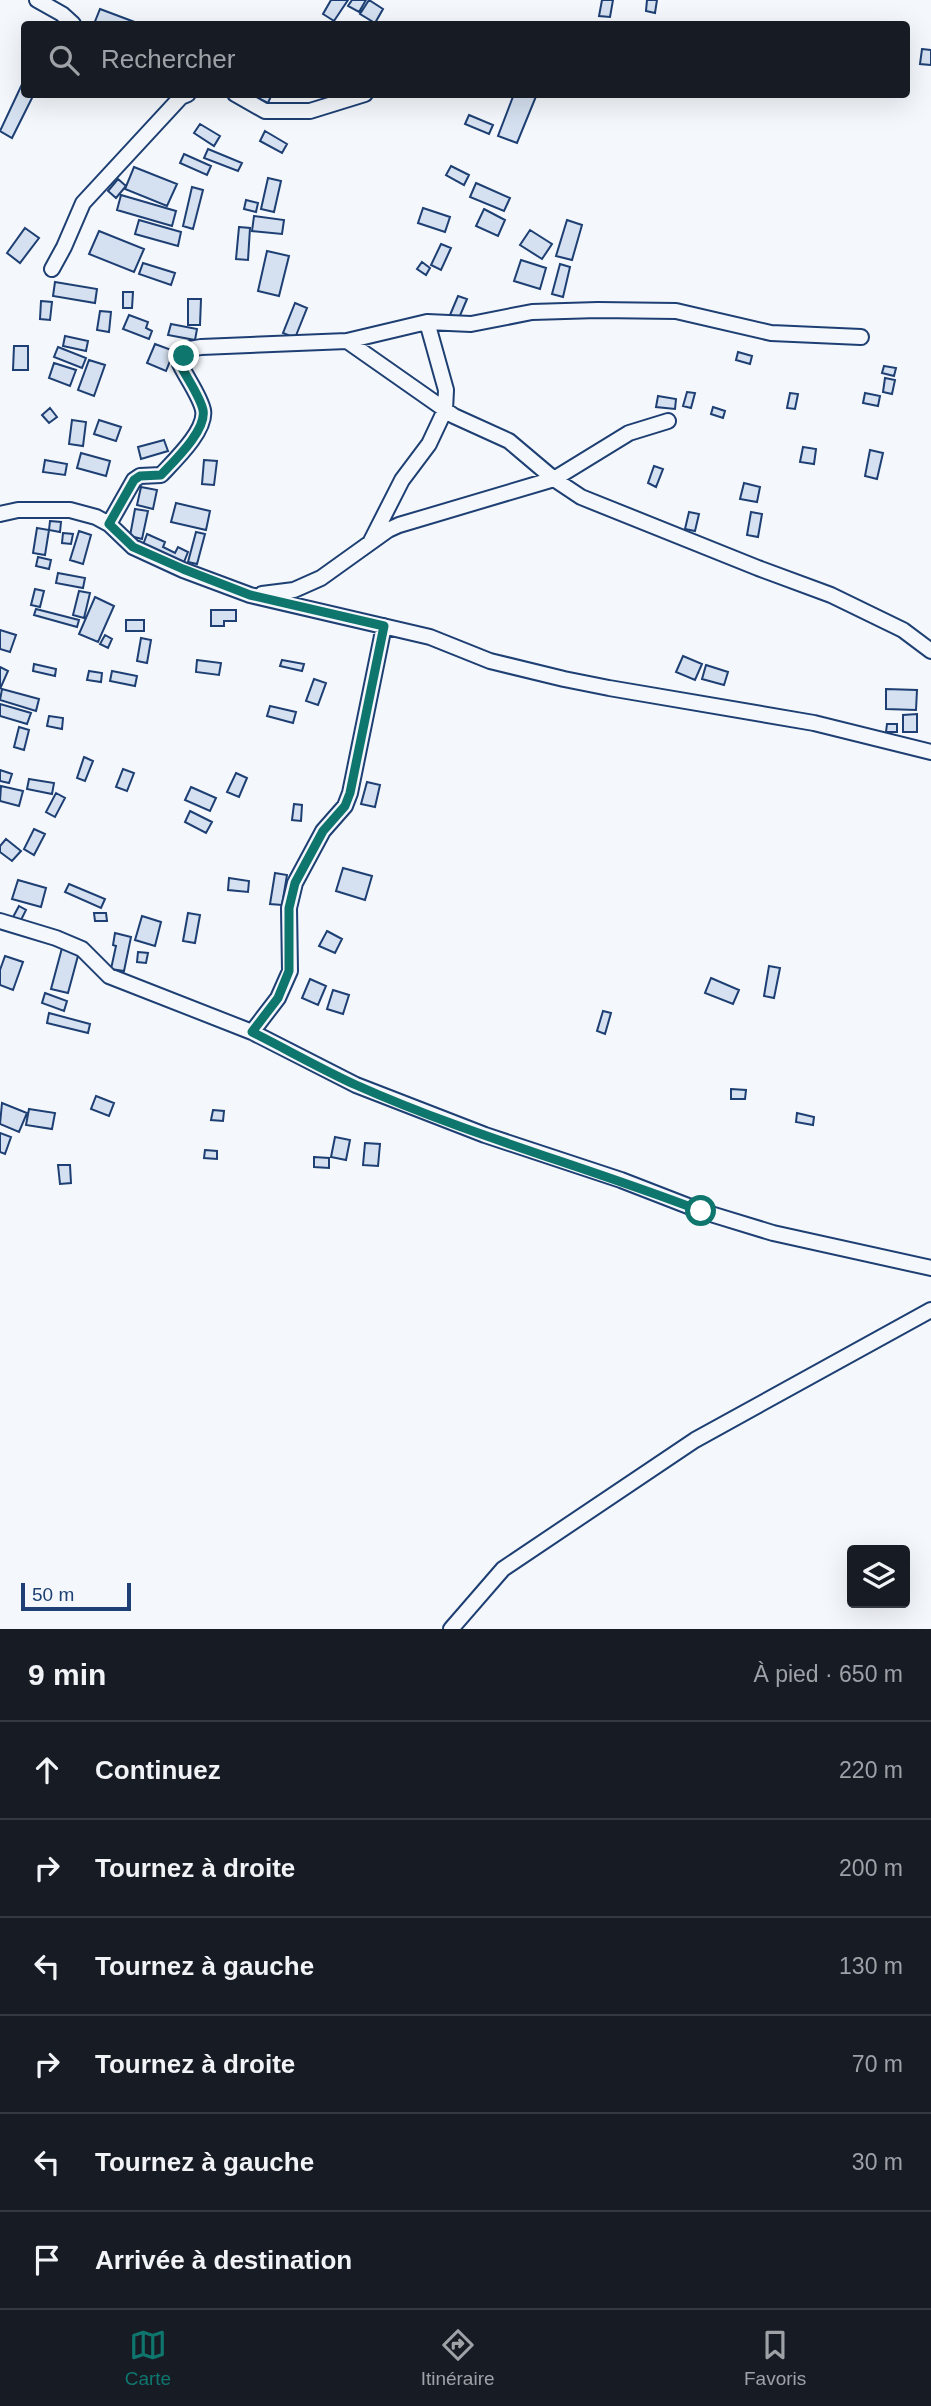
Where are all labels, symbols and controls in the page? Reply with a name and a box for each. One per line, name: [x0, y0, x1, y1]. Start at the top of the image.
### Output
search box: [21, 21, 910, 98]
icon: search: [45, 41, 83, 79]
text: Rechercher: [101, 44, 235, 74]
route end: [168, 340, 199, 371]
route start: [685, 1195, 716, 1226]
map controls: [847, 1545, 910, 1608]
button: layers: [847, 1545, 910, 1608]
scale bar: [21, 1580, 131, 1612]
text: 50 m: [32, 1584, 74, 1605]
text: 9 min: [28, 1658, 106, 1691]
text: À pied · 650 m: [753, 1661, 903, 1687]
icon: ahead: [28, 1751, 66, 1789]
text: Continuez: [95, 1755, 221, 1785]
text: 220 m: [839, 1757, 903, 1783]
icon: right: [28, 1849, 66, 1887]
text: Tournez à droite: [95, 1853, 295, 1883]
text: 200 m: [839, 1855, 903, 1881]
icon: left: [28, 1947, 66, 1985]
text: Tournez à gauche: [95, 1951, 314, 1981]
text: 130 m: [839, 1953, 903, 1979]
icon: right: [28, 2045, 66, 2083]
text: Tournez à droite: [95, 2049, 295, 2079]
text: 70 m: [852, 2051, 903, 2077]
icon: left: [28, 2143, 66, 2181]
text: Tournez à gauche: [95, 2147, 314, 2177]
text: 30 m: [852, 2149, 903, 2175]
icon: arrive: [28, 2241, 66, 2279]
text: Arrivée à destination: [95, 2245, 352, 2275]
tab: Carte: [125, 2326, 171, 2390]
tab: Itinéraire: [421, 2326, 495, 2390]
tab: Favoris: [744, 2326, 806, 2390]

